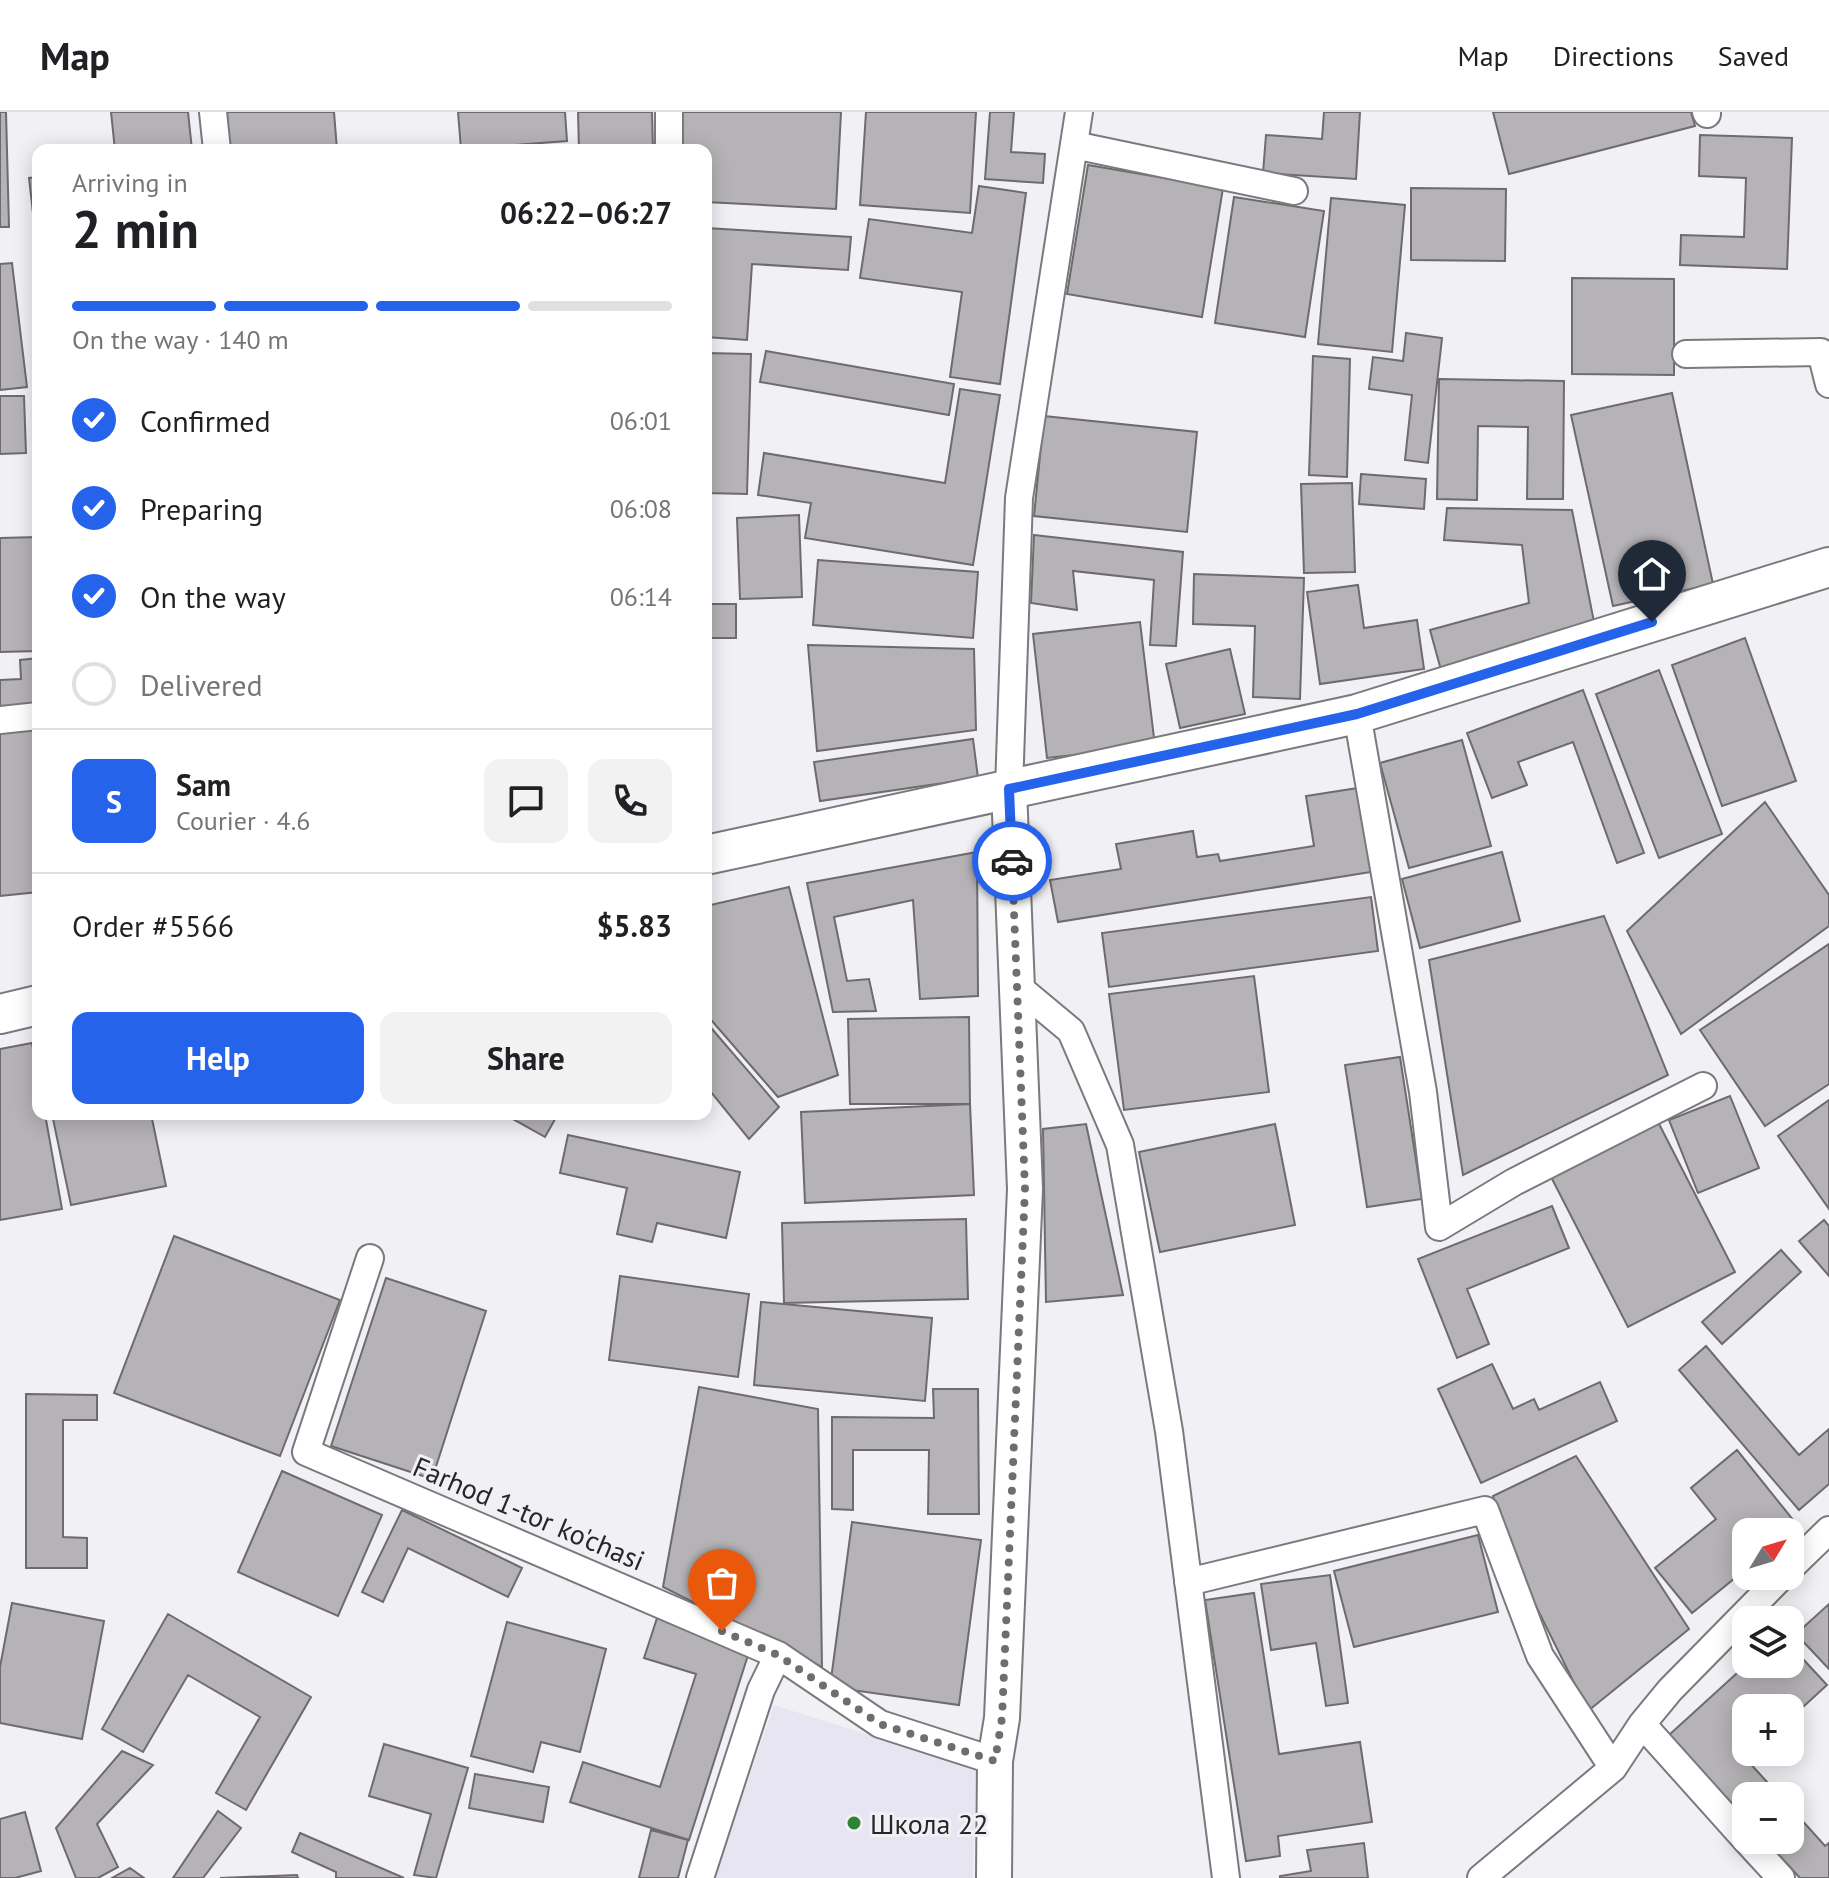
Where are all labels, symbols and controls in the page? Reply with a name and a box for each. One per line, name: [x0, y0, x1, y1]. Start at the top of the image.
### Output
text: Map: [40, 31, 110, 80]
text: Map: [1458, 37, 1509, 74]
text: Directions: [1553, 37, 1674, 74]
text: Saved: [1718, 37, 1789, 74]
text: Arriving in: [72, 166, 188, 199]
text: 06:22–06:27: [500, 193, 672, 232]
text: 2 min: [72, 195, 199, 262]
text: On the way · 140 m: [72, 323, 289, 356]
icon: check: [72, 398, 116, 442]
text: Confirmed: [140, 401, 271, 440]
text: 06:01: [610, 404, 672, 437]
icon: check: [72, 486, 116, 530]
text: Preparing: [140, 489, 263, 528]
text: 06:08: [610, 492, 672, 525]
pin: [1618, 540, 1686, 622]
icon: home: [1630, 552, 1674, 596]
icon: check: [72, 574, 116, 618]
text: On the way: [140, 577, 286, 616]
text: 06:14: [610, 580, 672, 613]
text: Delivered: [140, 665, 263, 704]
button: chat: [484, 759, 568, 843]
button: phone: [588, 759, 672, 843]
text: Sam: [176, 765, 231, 804]
text: S: [106, 782, 122, 821]
text: Courier · 4.6: [176, 804, 310, 837]
courier: [972, 821, 1052, 901]
icon: car: [990, 839, 1034, 883]
text: Order #5566: [72, 906, 234, 945]
text: $5.83: [597, 906, 672, 945]
button: Help: [72, 1012, 364, 1104]
button: Share: [380, 1012, 672, 1104]
street label: Farhod 1-tor ko'chasi: [407, 1447, 651, 1579]
north arrow: [1732, 1518, 1804, 1590]
map controls: [1732, 1518, 1804, 1854]
pin: [688, 1549, 756, 1631]
icon: bag: [700, 1561, 744, 1605]
button: layers: [1732, 1606, 1804, 1678]
button: +: [1732, 1694, 1804, 1766]
button: −: [1732, 1782, 1804, 1854]
place label: Школа 22: [870, 1805, 988, 1842]
marker: Школа 22: [845, 1814, 863, 1832]

